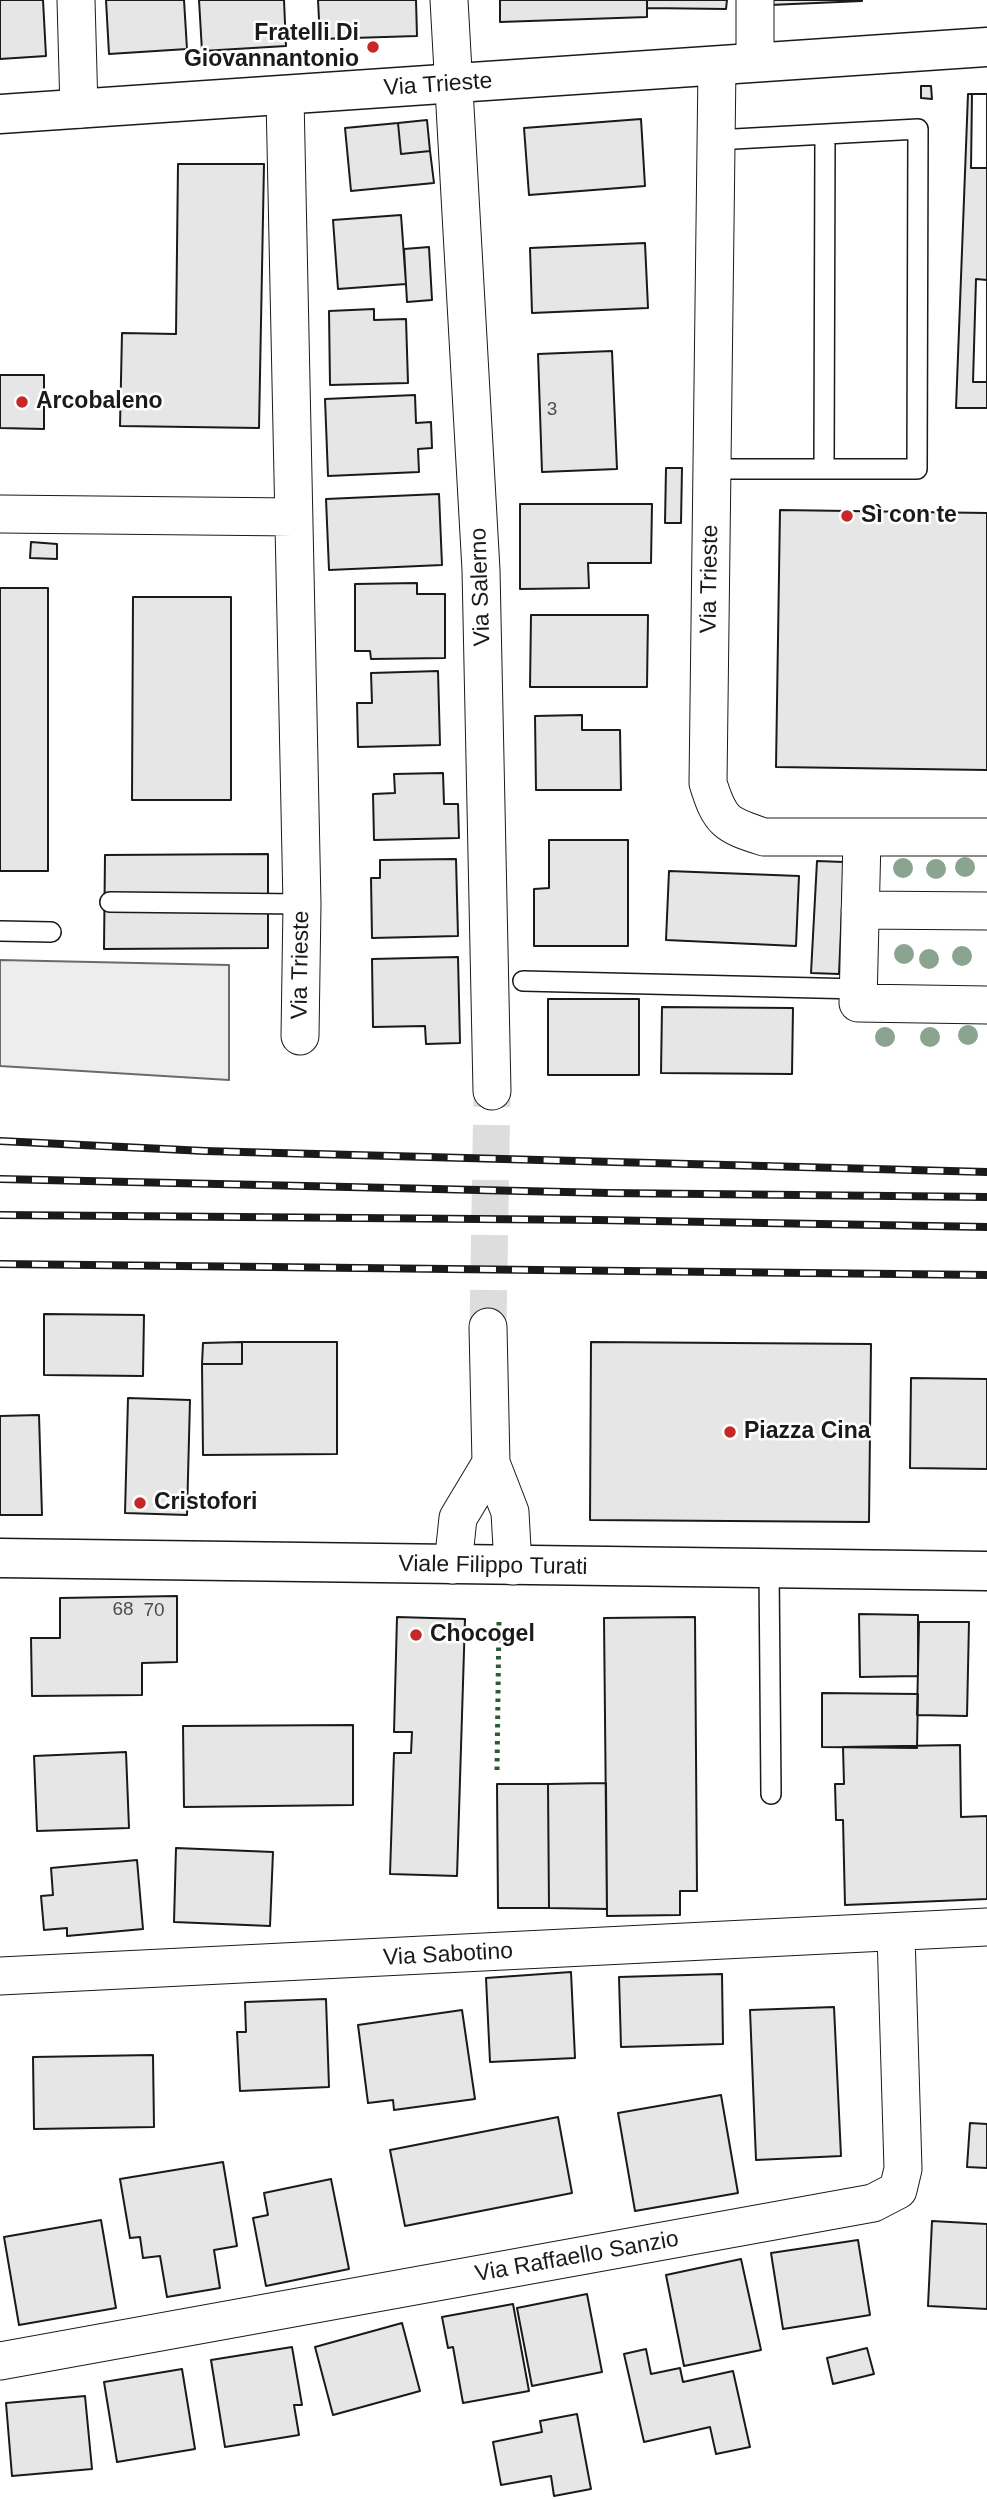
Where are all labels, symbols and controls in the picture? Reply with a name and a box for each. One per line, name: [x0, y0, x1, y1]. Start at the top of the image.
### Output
place label: Fratelli Di Giovannantonio: [184, 20, 359, 74]
marker: Fratelli Di Giovannantonio: [365, 39, 381, 55]
street label: Via Trieste: [383, 67, 493, 103]
place label: Arcobaleno: [36, 388, 163, 416]
marker: Arcobaleno: [14, 394, 30, 410]
house number: 3: [547, 399, 557, 421]
place label: Sì con te: [861, 502, 957, 530]
marker: Sì con te: [839, 508, 855, 524]
street label: Via Trieste: [695, 524, 725, 634]
street label: Via Salerno: [465, 527, 497, 647]
street label: Via Trieste: [286, 910, 316, 1020]
place label: Piazza Cina: [744, 1418, 871, 1446]
marker: Piazza Cina: [722, 1424, 738, 1440]
place label: Cristofori: [154, 1489, 258, 1517]
marker: Cristofori: [132, 1495, 148, 1511]
street label: Viale Filippo Turati: [398, 1551, 588, 1581]
house number: 68: [112, 1599, 134, 1621]
house number: 70: [143, 1600, 165, 1622]
place label: Chocogel: [430, 1621, 535, 1649]
marker: Chocogel: [408, 1627, 424, 1643]
street label: Via Sabotino: [382, 1938, 514, 1972]
street label: Via Raffaello Sanzio: [473, 2225, 681, 2289]

